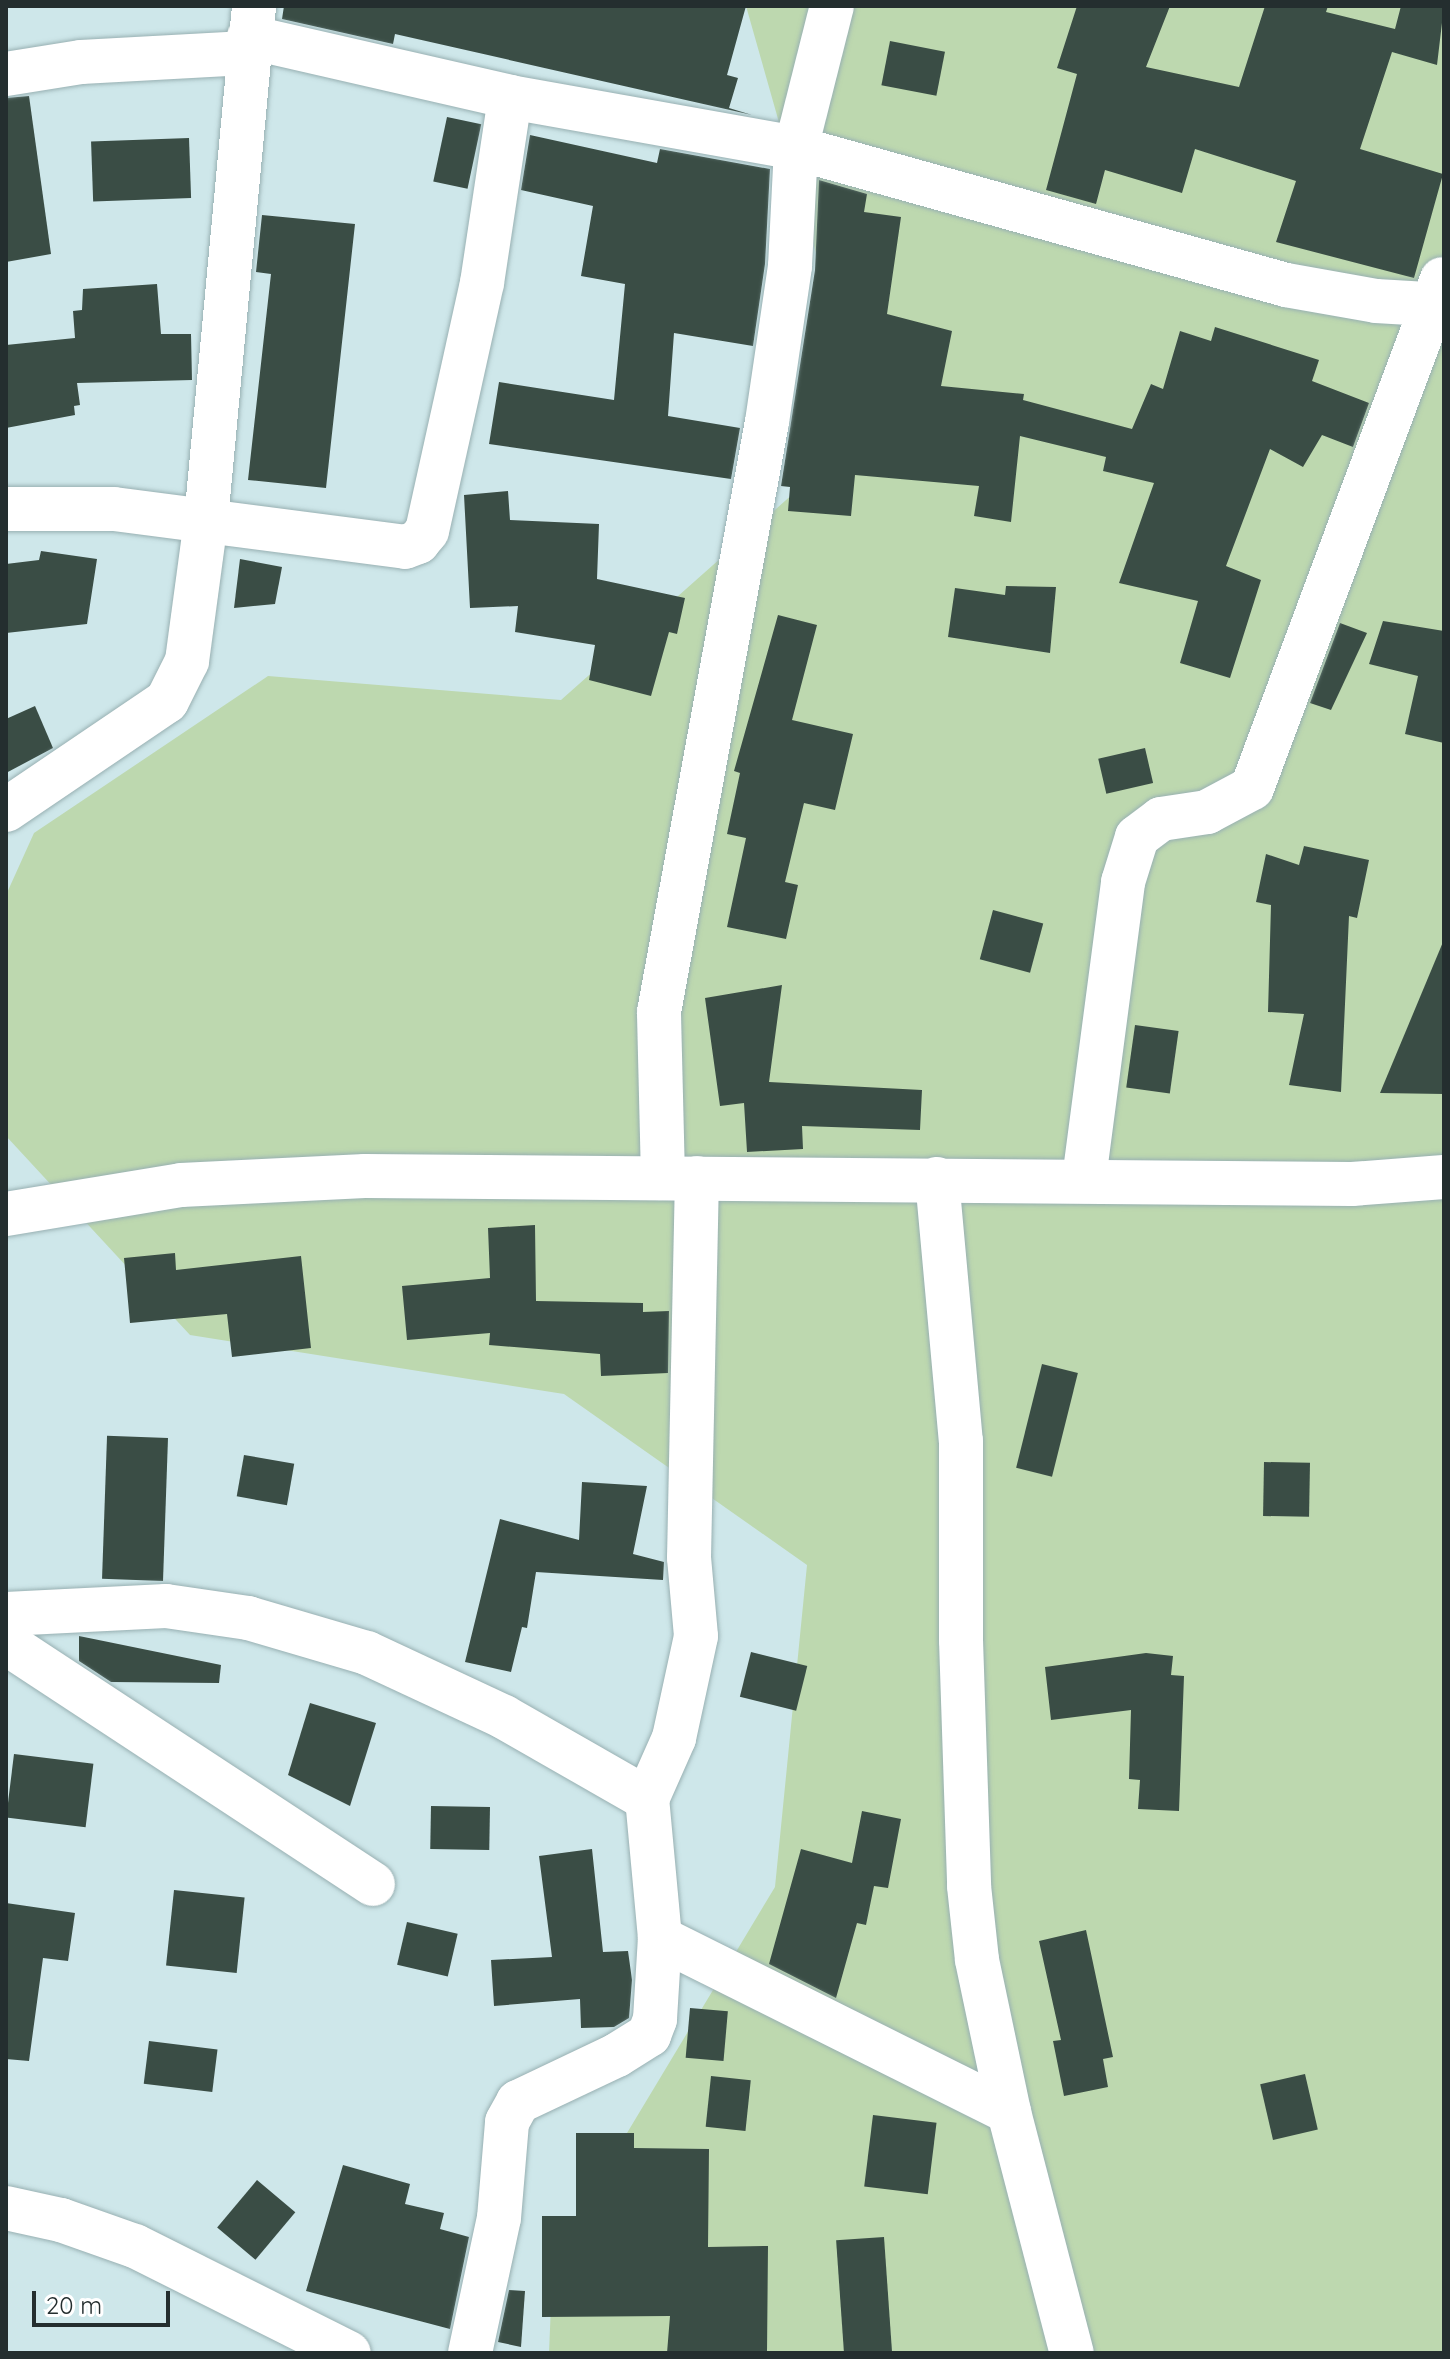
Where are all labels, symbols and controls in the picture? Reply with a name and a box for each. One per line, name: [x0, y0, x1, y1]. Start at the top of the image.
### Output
scale bar: [36, 2275, 174, 2325]
text: 20 m: [46, 2290, 102, 2320]

